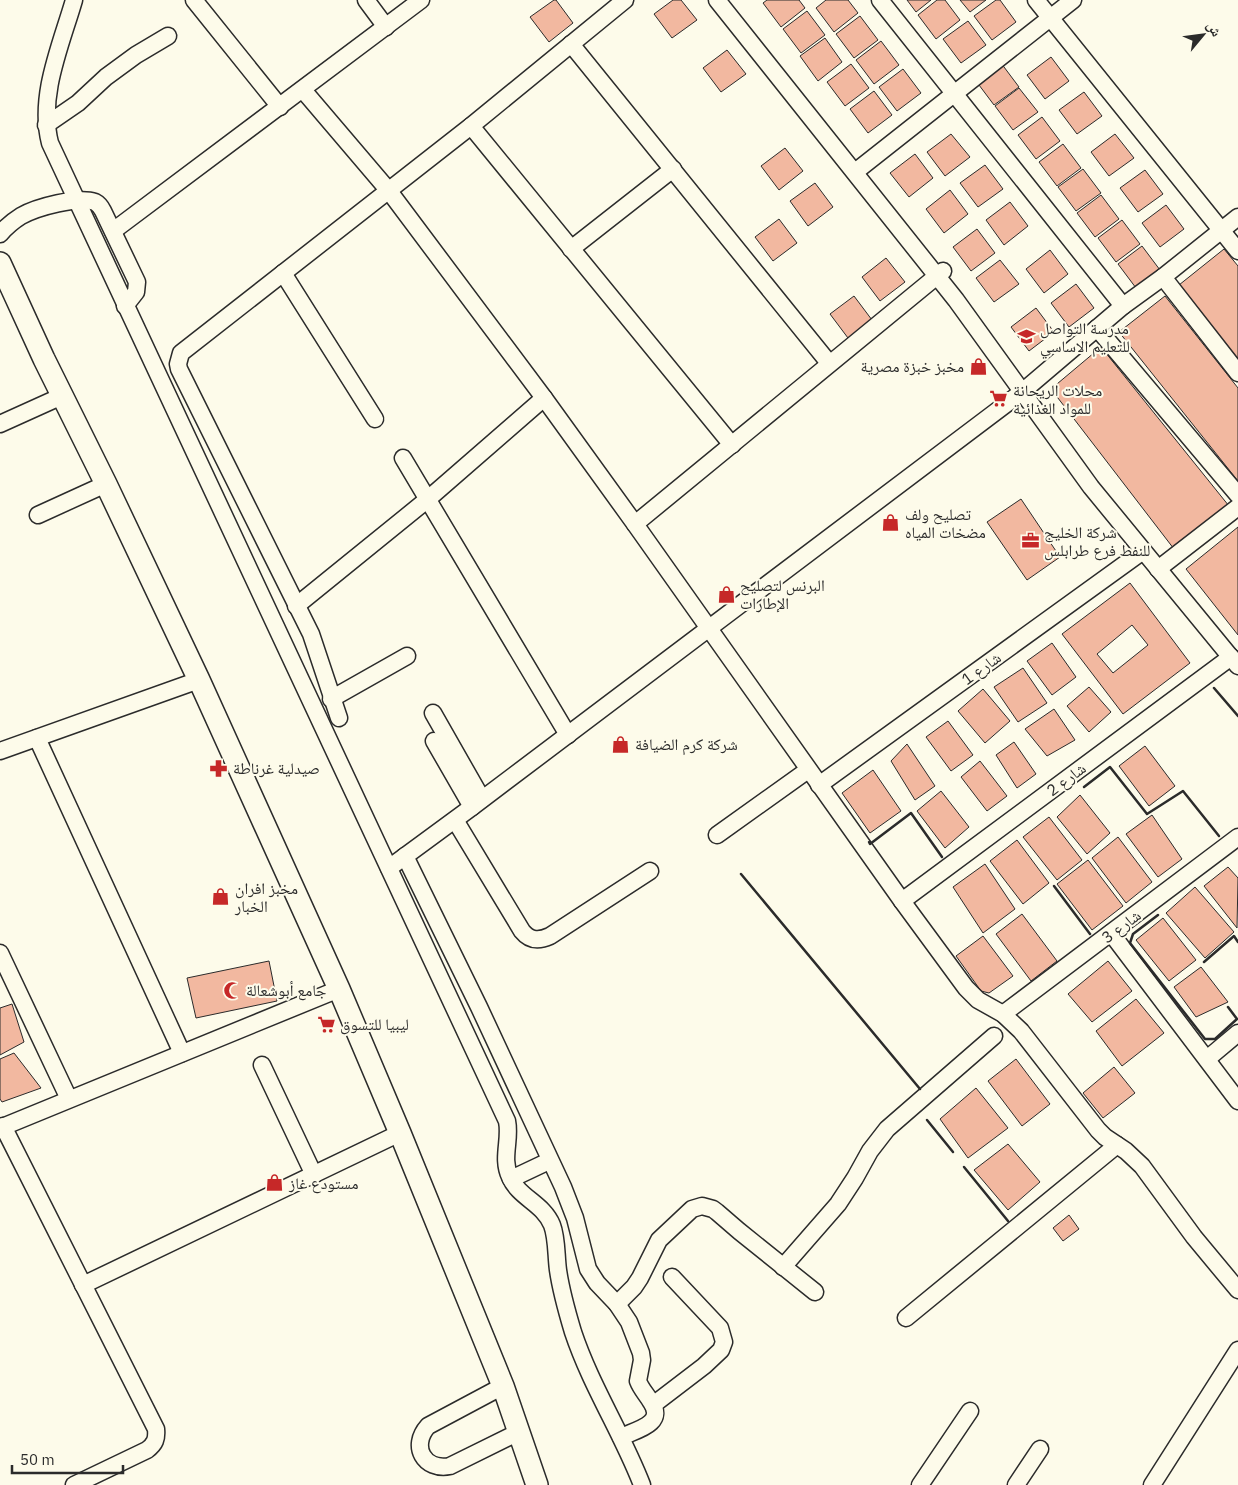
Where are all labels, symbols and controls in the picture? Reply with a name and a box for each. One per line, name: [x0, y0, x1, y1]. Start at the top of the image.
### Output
north arrow: [1178, 10, 1228, 60]
text: ش: [1203, 18, 1226, 40]
place label: مدرسة التواصل للتعليم الاساسي: [1040, 318, 1130, 359]
school or university icon: مدرسة التواصل للتعليم الاساسي: [1016, 327, 1036, 347]
place label: مخبز خبزة مصرية: [861, 356, 964, 376]
shop icon: مخبز خبزة مصرية: [968, 356, 988, 376]
place label: محلات الريحانة للمواد الغذائية: [1013, 380, 1102, 418]
supermarket icon: محلات الريحانة للمواد الغذائية: [989, 389, 1009, 409]
place label: تصليح ولف مضخات المياه: [905, 504, 986, 542]
shop icon: تصليح ولف مضخات المياه: [881, 513, 901, 533]
place label: شركة الخليج للنفط فرع طرابلس: [1044, 522, 1150, 561]
office icon: شركة الخليج للنفط فرع طرابلس: [1020, 531, 1040, 551]
place label: البرنس لتصليح الإطارات: [740, 575, 825, 613]
shop icon: البرنس لتصليح الإطارات: [716, 584, 736, 604]
street label: شارع 1: [957, 647, 1005, 690]
shop icon: شركة كرم الضيافة: [611, 734, 631, 754]
place label: شركة كرم الضيافة: [635, 734, 738, 755]
pharmacy icon: صيدلية غرناطة: [209, 758, 229, 778]
place label: صيدلية غرناطة: [233, 758, 320, 778]
street label: شارع 2: [1042, 758, 1090, 801]
place label: مخبز افران الخبار: [234, 878, 298, 916]
shop icon: مخبز افران الخبار: [211, 887, 231, 907]
street label: شارع 3: [1097, 905, 1145, 948]
mosque icon: جامع أبوشعالة: [222, 980, 242, 1000]
place label: جامع أبوشعالة: [246, 980, 326, 1001]
supermarket icon: ليبيا للتسوق: [316, 1014, 336, 1034]
place label: ليبيا للتسوق: [340, 1014, 409, 1035]
shop icon: مستودع غاز: [265, 1173, 285, 1193]
place label: مستودع غاز: [288, 1173, 359, 1194]
scale bar: [12, 1442, 124, 1474]
text: 50 m: [20, 1450, 55, 1469]

